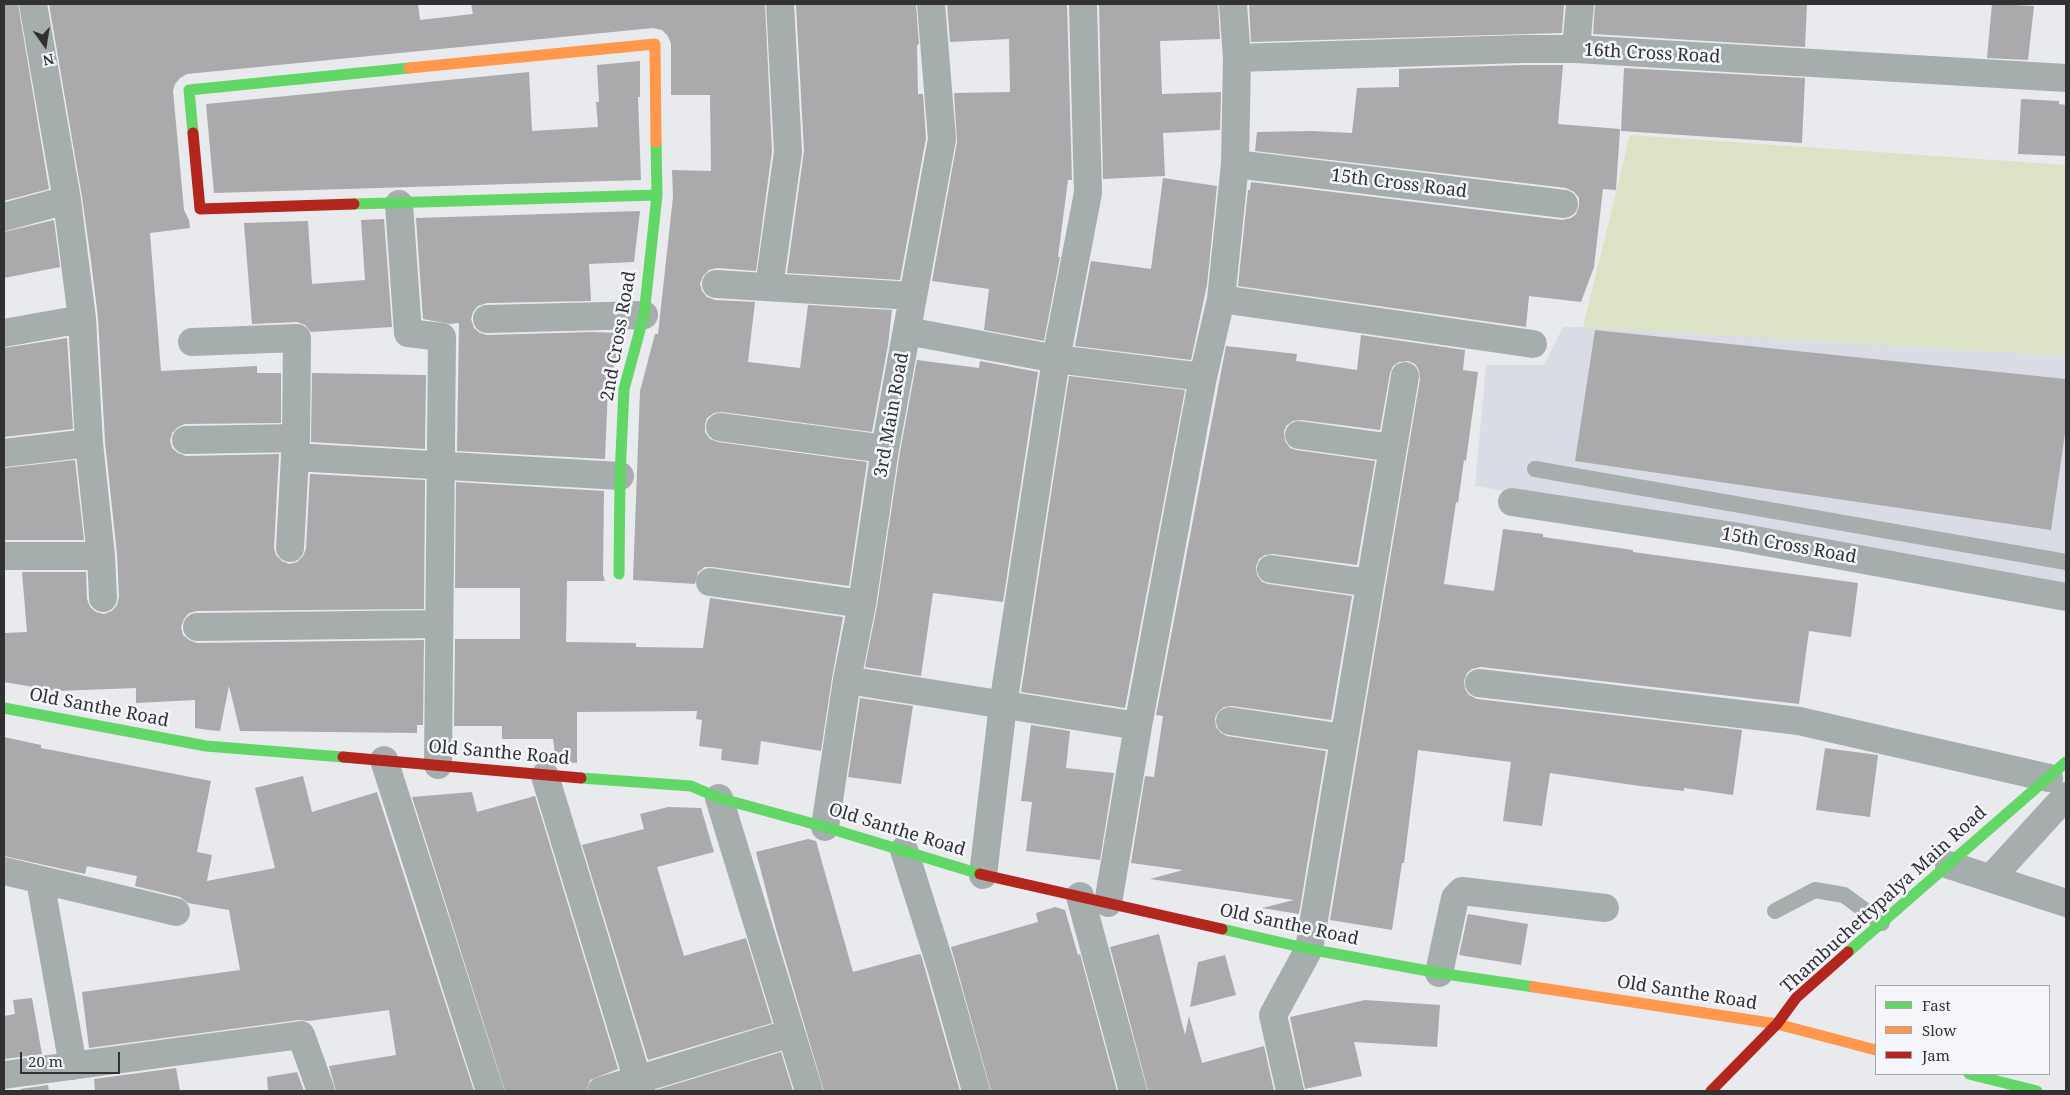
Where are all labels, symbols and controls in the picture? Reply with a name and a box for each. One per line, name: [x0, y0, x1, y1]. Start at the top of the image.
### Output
north arrow: [20, 20, 70, 70]
street label: 16th Cross Road: [1583, 40, 1721, 68]
text: N: [41, 50, 56, 71]
street label: 15th Cross Road: [1330, 165, 1468, 203]
street label: 2nd Cross Road: [597, 269, 641, 403]
street label: 3rd Main Road: [870, 351, 914, 479]
street label: 15th Cross Road: [1720, 523, 1858, 569]
street label: Old Santhe Road: [27, 684, 171, 732]
street label: Old Santhe Road: [427, 736, 571, 770]
street label: Old Santhe Road: [826, 799, 968, 861]
street label: Thambuchettypalya Main Road: [1777, 802, 1991, 998]
street label: Old Santhe Road: [1217, 900, 1361, 950]
street label: Old Santhe Road: [1615, 971, 1759, 1015]
legend: [1875, 985, 2050, 1075]
text: Fast: [1922, 995, 1951, 1015]
text: Slow: [1922, 1020, 1956, 1040]
scale bar: [22, 1042, 122, 1074]
text: Jam: [1922, 1045, 1950, 1065]
text: 20 m: [28, 1051, 63, 1071]

